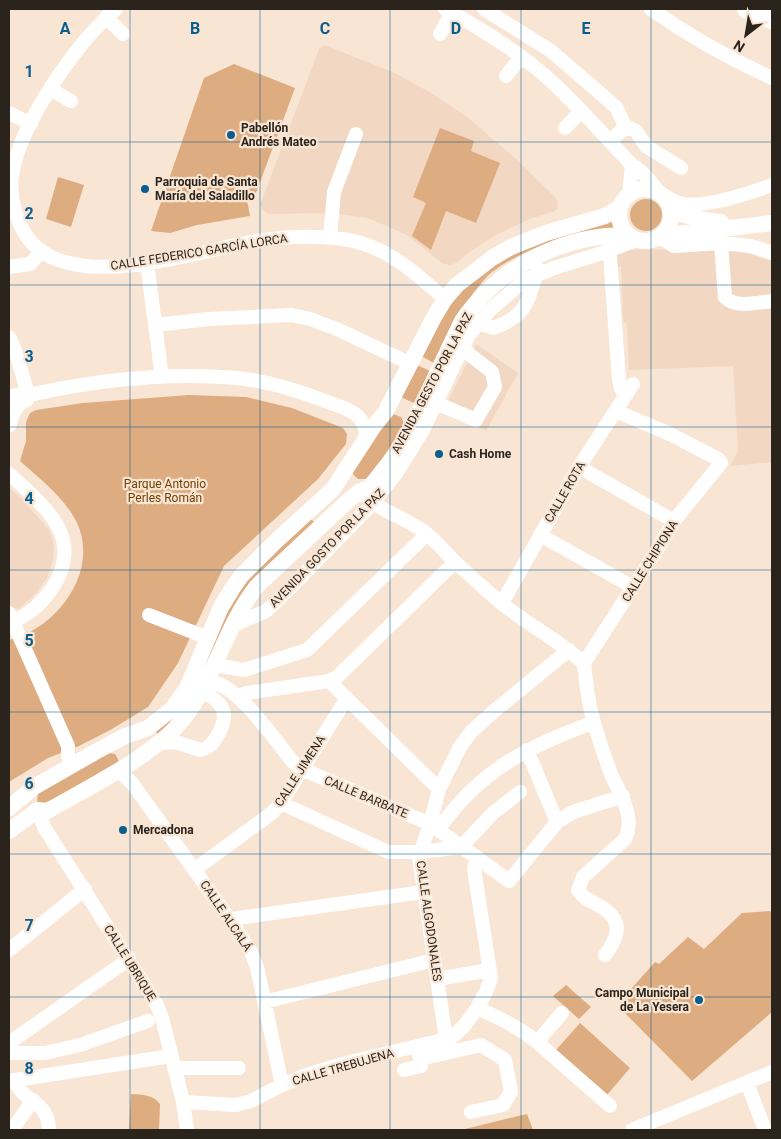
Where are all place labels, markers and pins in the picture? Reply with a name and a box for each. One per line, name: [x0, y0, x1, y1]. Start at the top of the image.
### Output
place label: Pabellón Andrés Mateo: [241, 121, 317, 149]
marker: Pabellón Andrés Mateo: [225, 129, 237, 141]
place label: Parroquia de Santa María del Saladillo: [155, 175, 258, 203]
marker: Parroquia de Santa María del Saladillo: [139, 183, 151, 195]
place label: Cash Home: [449, 447, 512, 461]
marker: Cash Home: [433, 448, 445, 460]
place label: Mercadona: [133, 823, 194, 837]
marker: Mercadona: [117, 824, 129, 836]
place label: Campo Municipal de La Yesera: [595, 986, 690, 1014]
marker: Campo Municipal de La Yesera: [693, 994, 705, 1006]

